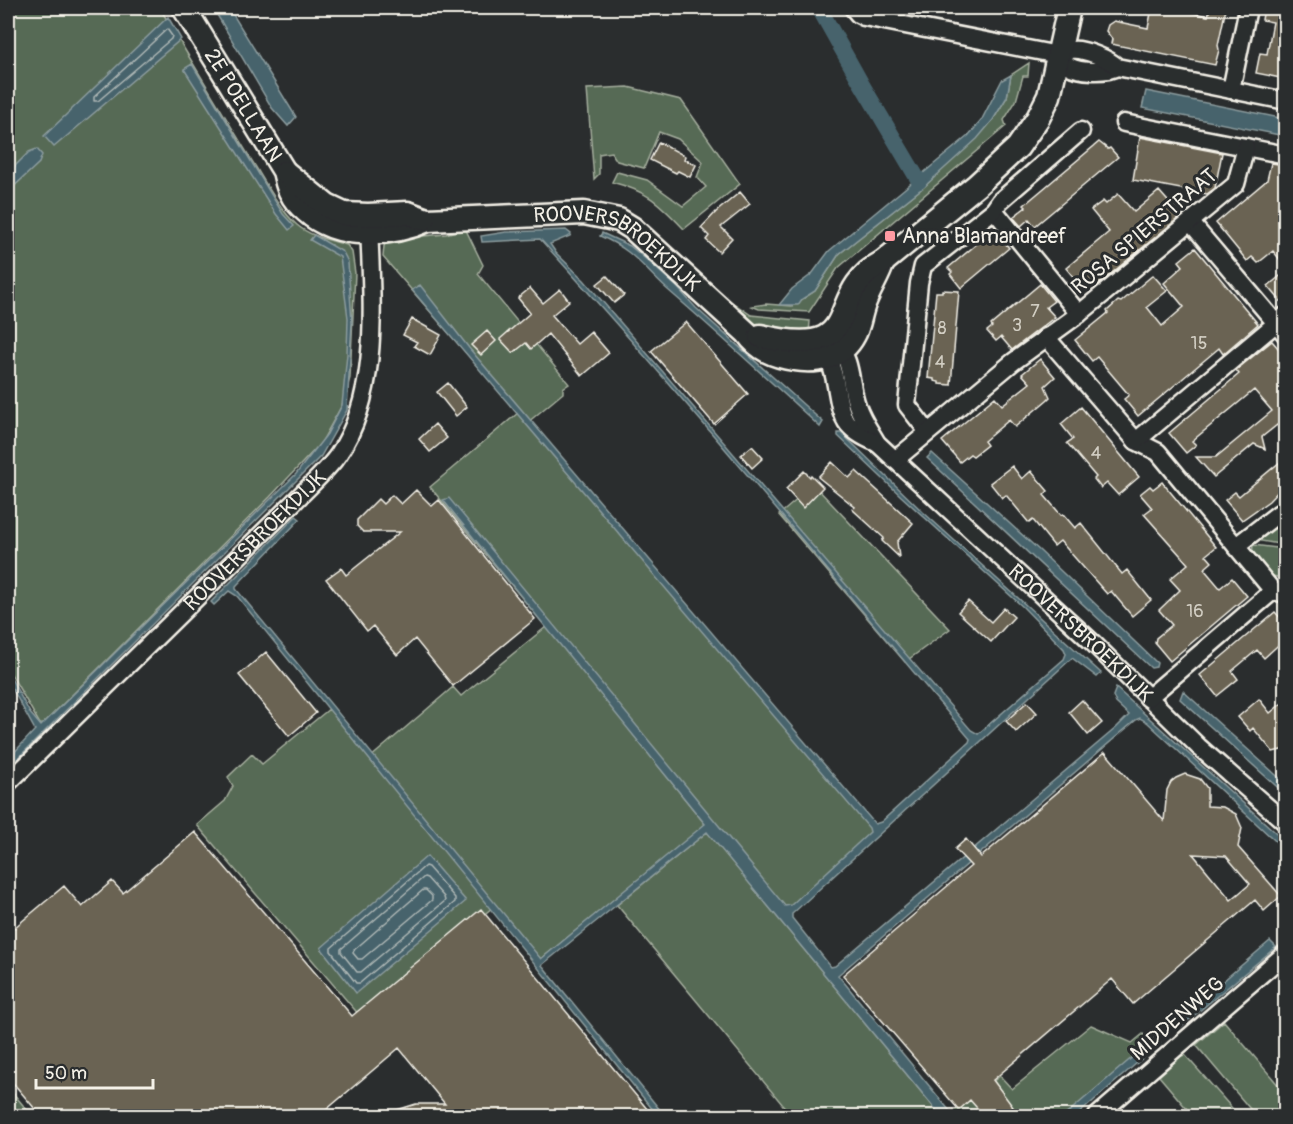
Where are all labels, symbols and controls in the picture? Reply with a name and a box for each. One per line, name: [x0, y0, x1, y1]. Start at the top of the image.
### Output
street label: 2E POELLAAN: [198, 44, 288, 167]
street label: ROSA SPIERSTRAAT: [1066, 162, 1223, 300]
street label: ROOVERSBROEKDIJK: [533, 200, 706, 298]
place label: Anna Blamandreef: [902, 223, 1067, 250]
marker: Anna Blamandreef: [883, 229, 897, 243]
house number: 7: [1030, 300, 1040, 323]
house number: 3: [1012, 314, 1022, 337]
house number: 8: [937, 317, 947, 340]
house number: 15: [1191, 332, 1207, 355]
house number: 4: [935, 351, 946, 374]
house number: 4: [1091, 442, 1102, 465]
street label: ROOVERSBROEKDIJK: [178, 464, 332, 617]
street label: ROOVERSBROEKDIJK: [1002, 558, 1159, 709]
house number: 16: [1186, 600, 1204, 623]
street label: MIDDENWEG: [1125, 970, 1230, 1067]
scale bar: [36, 1052, 153, 1090]
text: 50 m: [45, 1062, 87, 1085]

